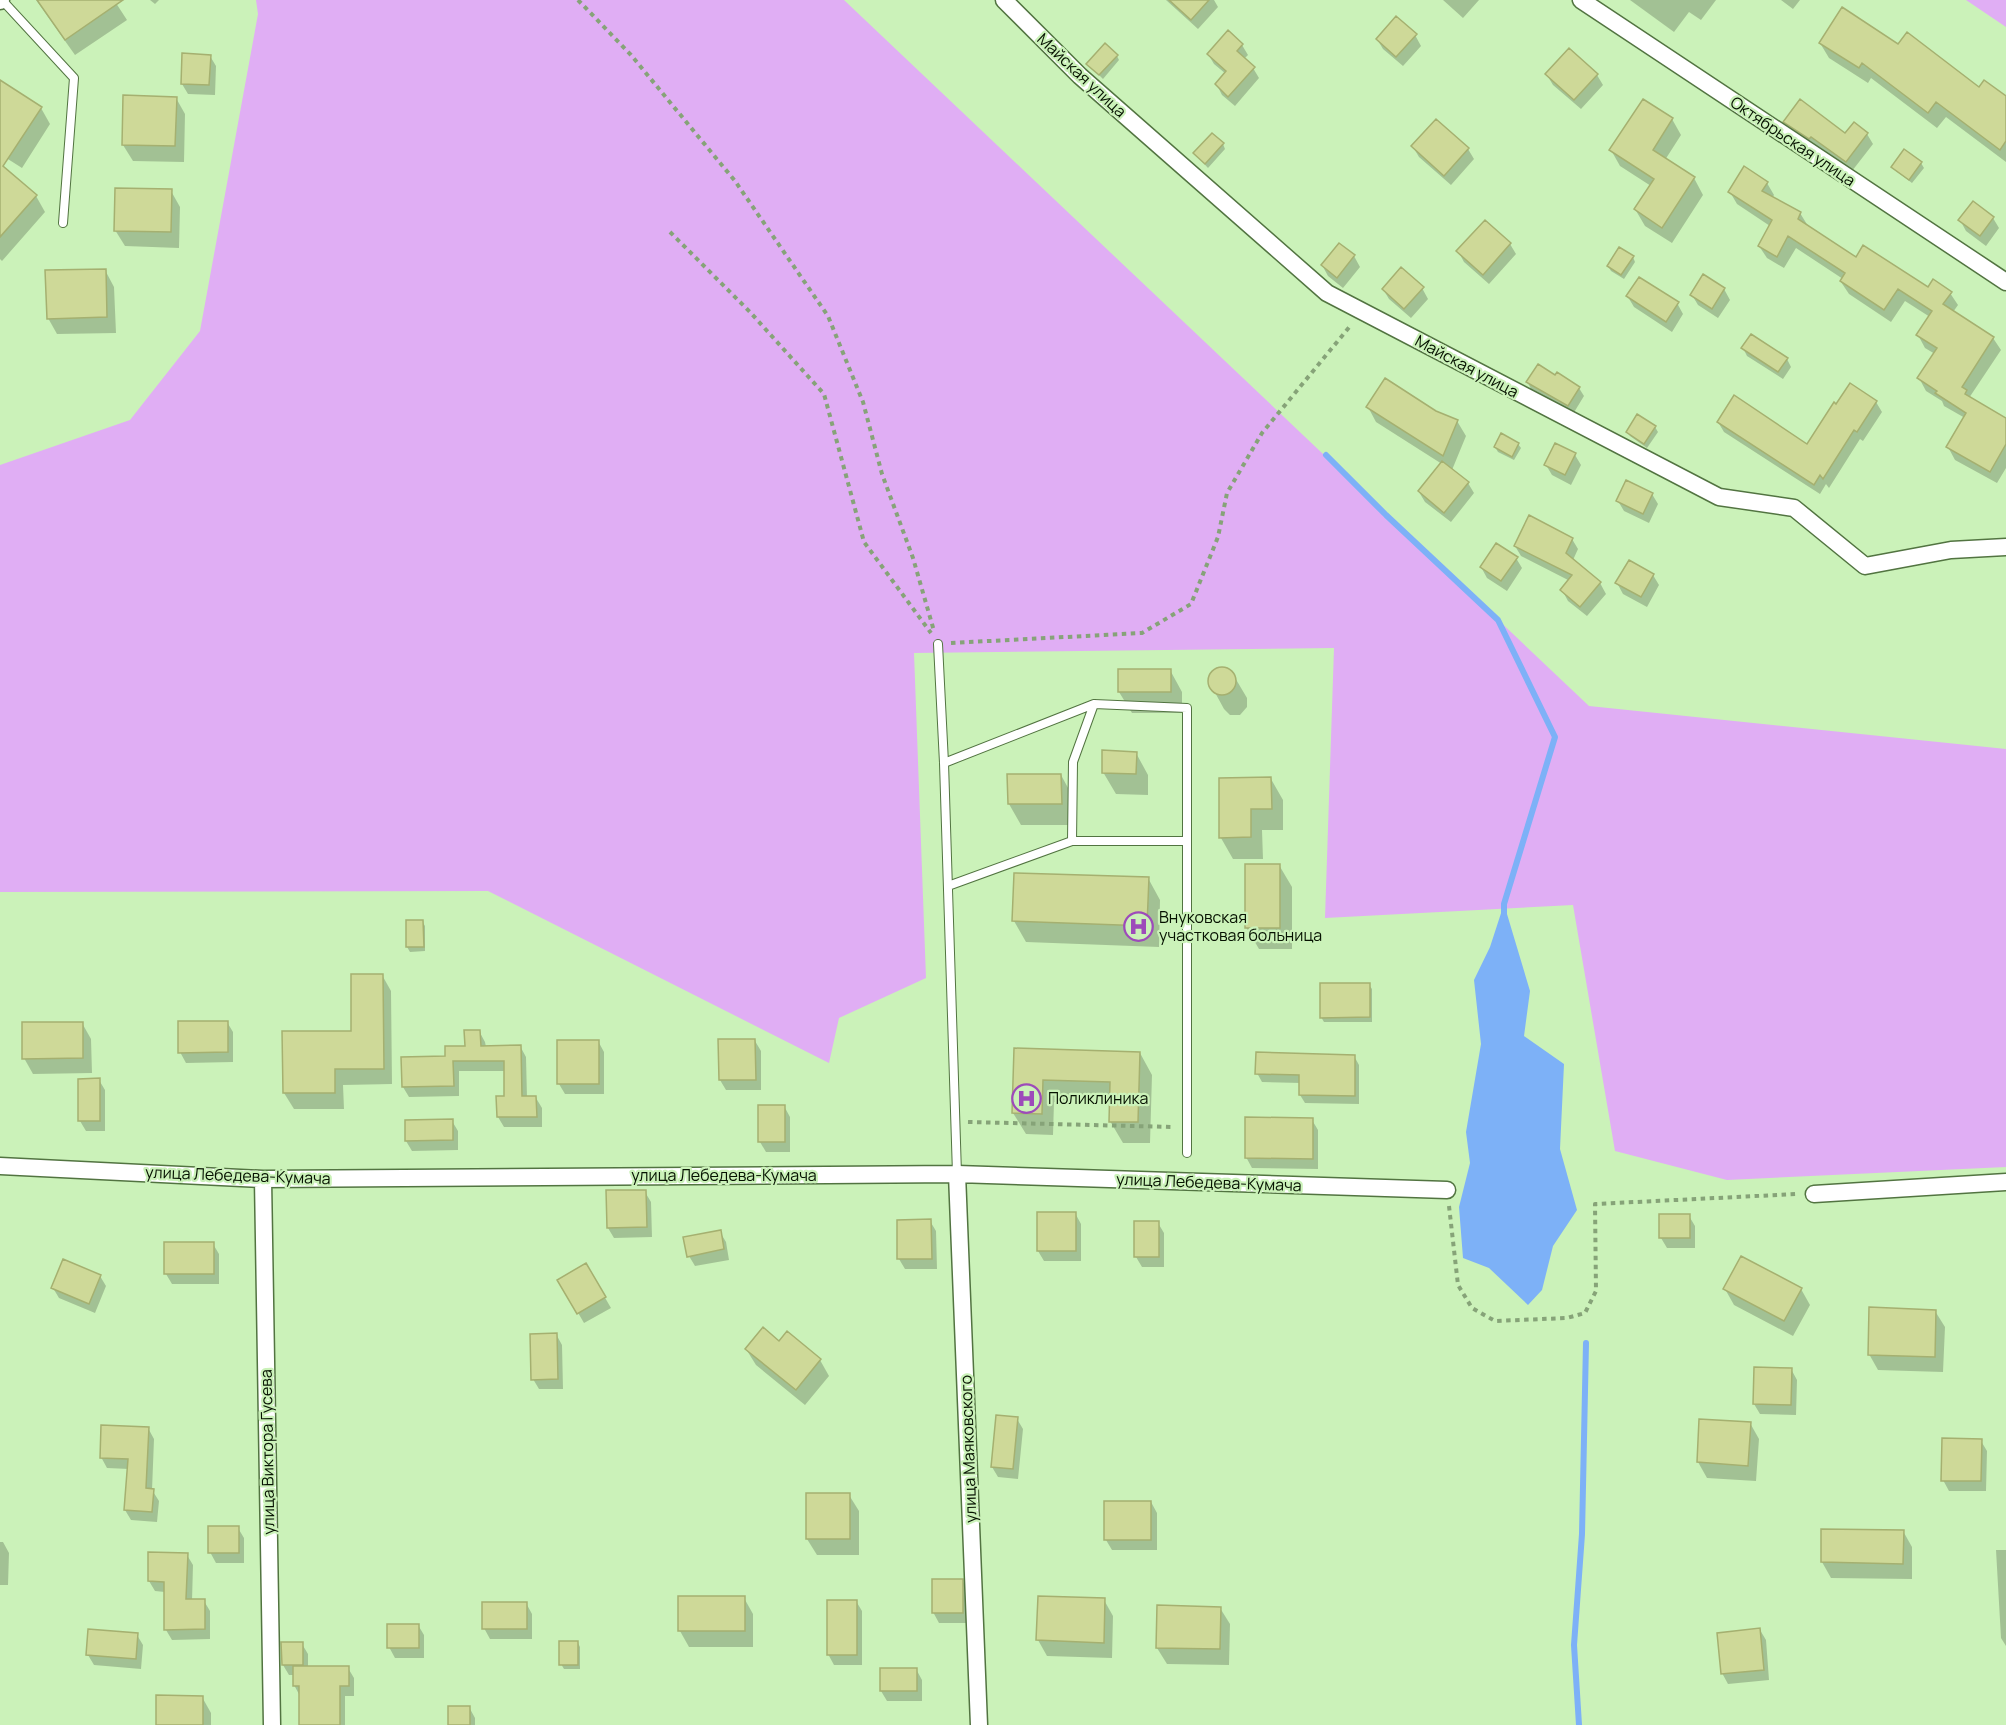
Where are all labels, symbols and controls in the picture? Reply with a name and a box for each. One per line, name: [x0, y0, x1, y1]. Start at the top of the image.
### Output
street label: Майская улица: [1033, 28, 1131, 122]
street label: Октябрьская улица: [1726, 91, 1860, 191]
street label: Майская улица: [1411, 329, 1523, 403]
place label: Внуковская участковая больница: [1159, 906, 1322, 946]
hospital icon: Внуковская участковая больница: [1122, 910, 1154, 942]
hospital icon: Поликлиника: [1011, 1082, 1043, 1114]
place label: Поликлиника: [1048, 1087, 1148, 1109]
street label: улица Лебедева-Кумача: [145, 1161, 331, 1189]
street label: улица Лебедева-Кумача: [631, 1164, 817, 1186]
street label: улица Лебедева-Кумача: [1116, 1168, 1302, 1196]
street label: улица Виктора Гусева: [255, 1369, 279, 1535]
street label: улица Маяковского: [954, 1375, 982, 1523]

